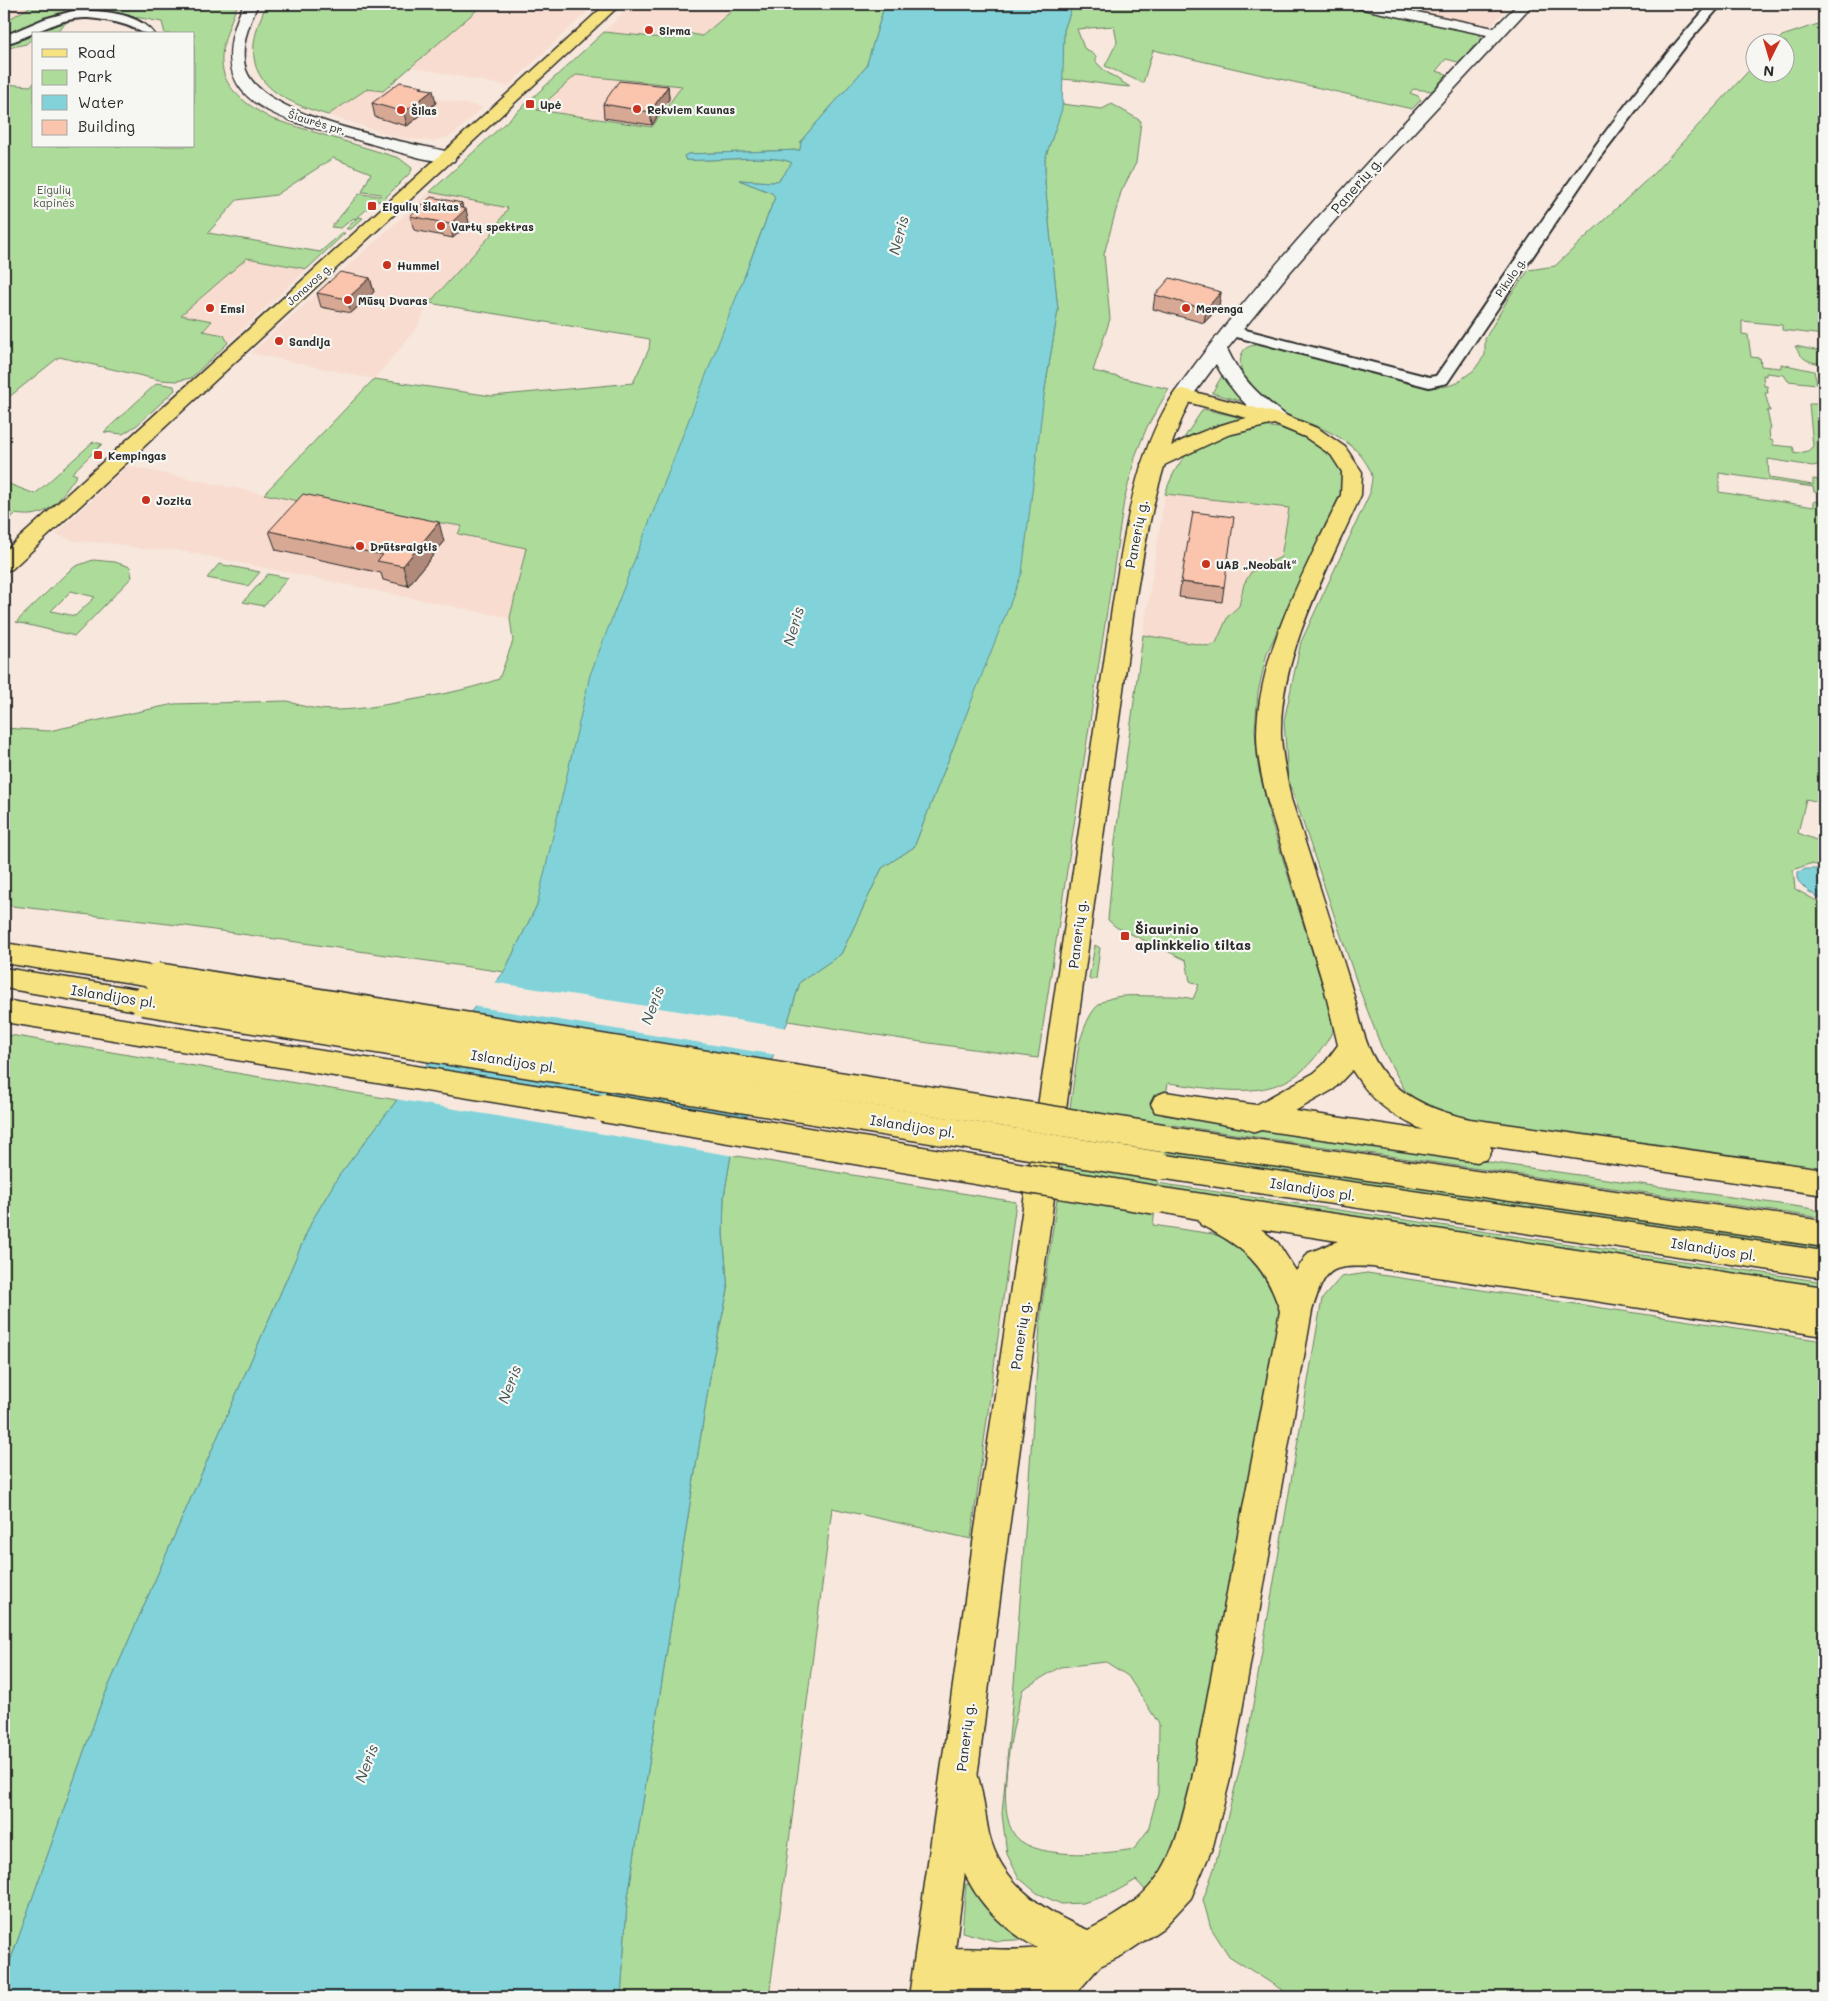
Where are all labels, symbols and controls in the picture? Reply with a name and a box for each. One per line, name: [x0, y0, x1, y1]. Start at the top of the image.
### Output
place label: Sirma: [659, 23, 691, 38]
marker: Sirma: [643, 24, 655, 36]
legend: [32, 32, 195, 148]
north arrow: [1746, 32, 1796, 82]
text: Road: [78, 42, 115, 62]
text: N: [1763, 62, 1775, 81]
text: Park: [78, 66, 112, 86]
text: Water: [78, 92, 124, 112]
place label: Upė: [540, 97, 562, 112]
marker: Upė: [524, 98, 536, 110]
place label: Rekviem Kaunas: [647, 102, 735, 117]
place label: Šilas: [411, 103, 437, 118]
marker: Rekviem Kaunas: [631, 103, 643, 115]
marker: Šilas: [395, 104, 407, 116]
street label: Šiaurės pr.: [286, 106, 348, 138]
text: Building: [78, 116, 135, 136]
street label: Panerių g.: [1326, 153, 1386, 217]
park label: Eigulių kapinės: [33, 182, 75, 210]
place label: Eigulių šlaitas: [382, 199, 459, 214]
marker: Eigulių šlaitas: [366, 200, 378, 212]
water label: Neris: [883, 213, 913, 257]
place label: Vartų spektras: [451, 219, 534, 234]
marker: Vartų spektras: [435, 220, 447, 232]
street label: Pikulo g.: [1491, 254, 1529, 300]
place label: Hummel: [397, 258, 439, 273]
marker: Hummel: [381, 259, 393, 271]
street label: Jonavos g.: [283, 260, 335, 308]
place label: Mūsų Dvaras: [358, 293, 428, 308]
marker: Mūsų Dvaras: [342, 294, 354, 306]
place label: Emsi: [220, 301, 245, 316]
place label: Merenga: [1196, 301, 1244, 316]
marker: Emsi: [204, 302, 216, 314]
marker: Merenga: [1180, 302, 1192, 314]
place label: Sandija: [289, 334, 331, 349]
marker: Sandija: [273, 335, 285, 347]
place label: Kempingas: [108, 448, 167, 463]
marker: Kempingas: [92, 449, 104, 461]
place label: Jozita: [156, 493, 192, 508]
marker: Jozita: [140, 494, 152, 506]
street label: Panerių g.: [1120, 498, 1152, 570]
place label: Drūtsraigtis: [370, 539, 438, 554]
marker: Drūtsraigtis: [354, 540, 366, 552]
place label: UAB „Neobalt“: [1216, 557, 1297, 572]
marker: UAB „Neobalt“: [1200, 558, 1212, 570]
water label: Neris: [778, 604, 808, 648]
street label: Panerių g.: [1063, 898, 1091, 970]
place label: Šiaurinio aplinkkelio tiltas: [1135, 919, 1251, 954]
marker: Šiaurinio aplinkkelio tiltas: [1119, 930, 1131, 942]
street label: Islandijos pl.: [70, 980, 158, 1012]
water label: Neris: [636, 983, 668, 1027]
street label: Islandijos pl.: [470, 1045, 558, 1077]
street label: Islandijos pl.: [869, 1110, 957, 1142]
street label: Islandijos pl.: [1269, 1173, 1357, 1205]
street label: Islandijos pl.: [1670, 1233, 1758, 1265]
street label: Panerių g.: [1006, 1299, 1034, 1371]
water label: Neris: [493, 1362, 525, 1406]
street label: Panerių g.: [951, 1701, 979, 1773]
water label: Neris: [350, 1741, 382, 1785]

